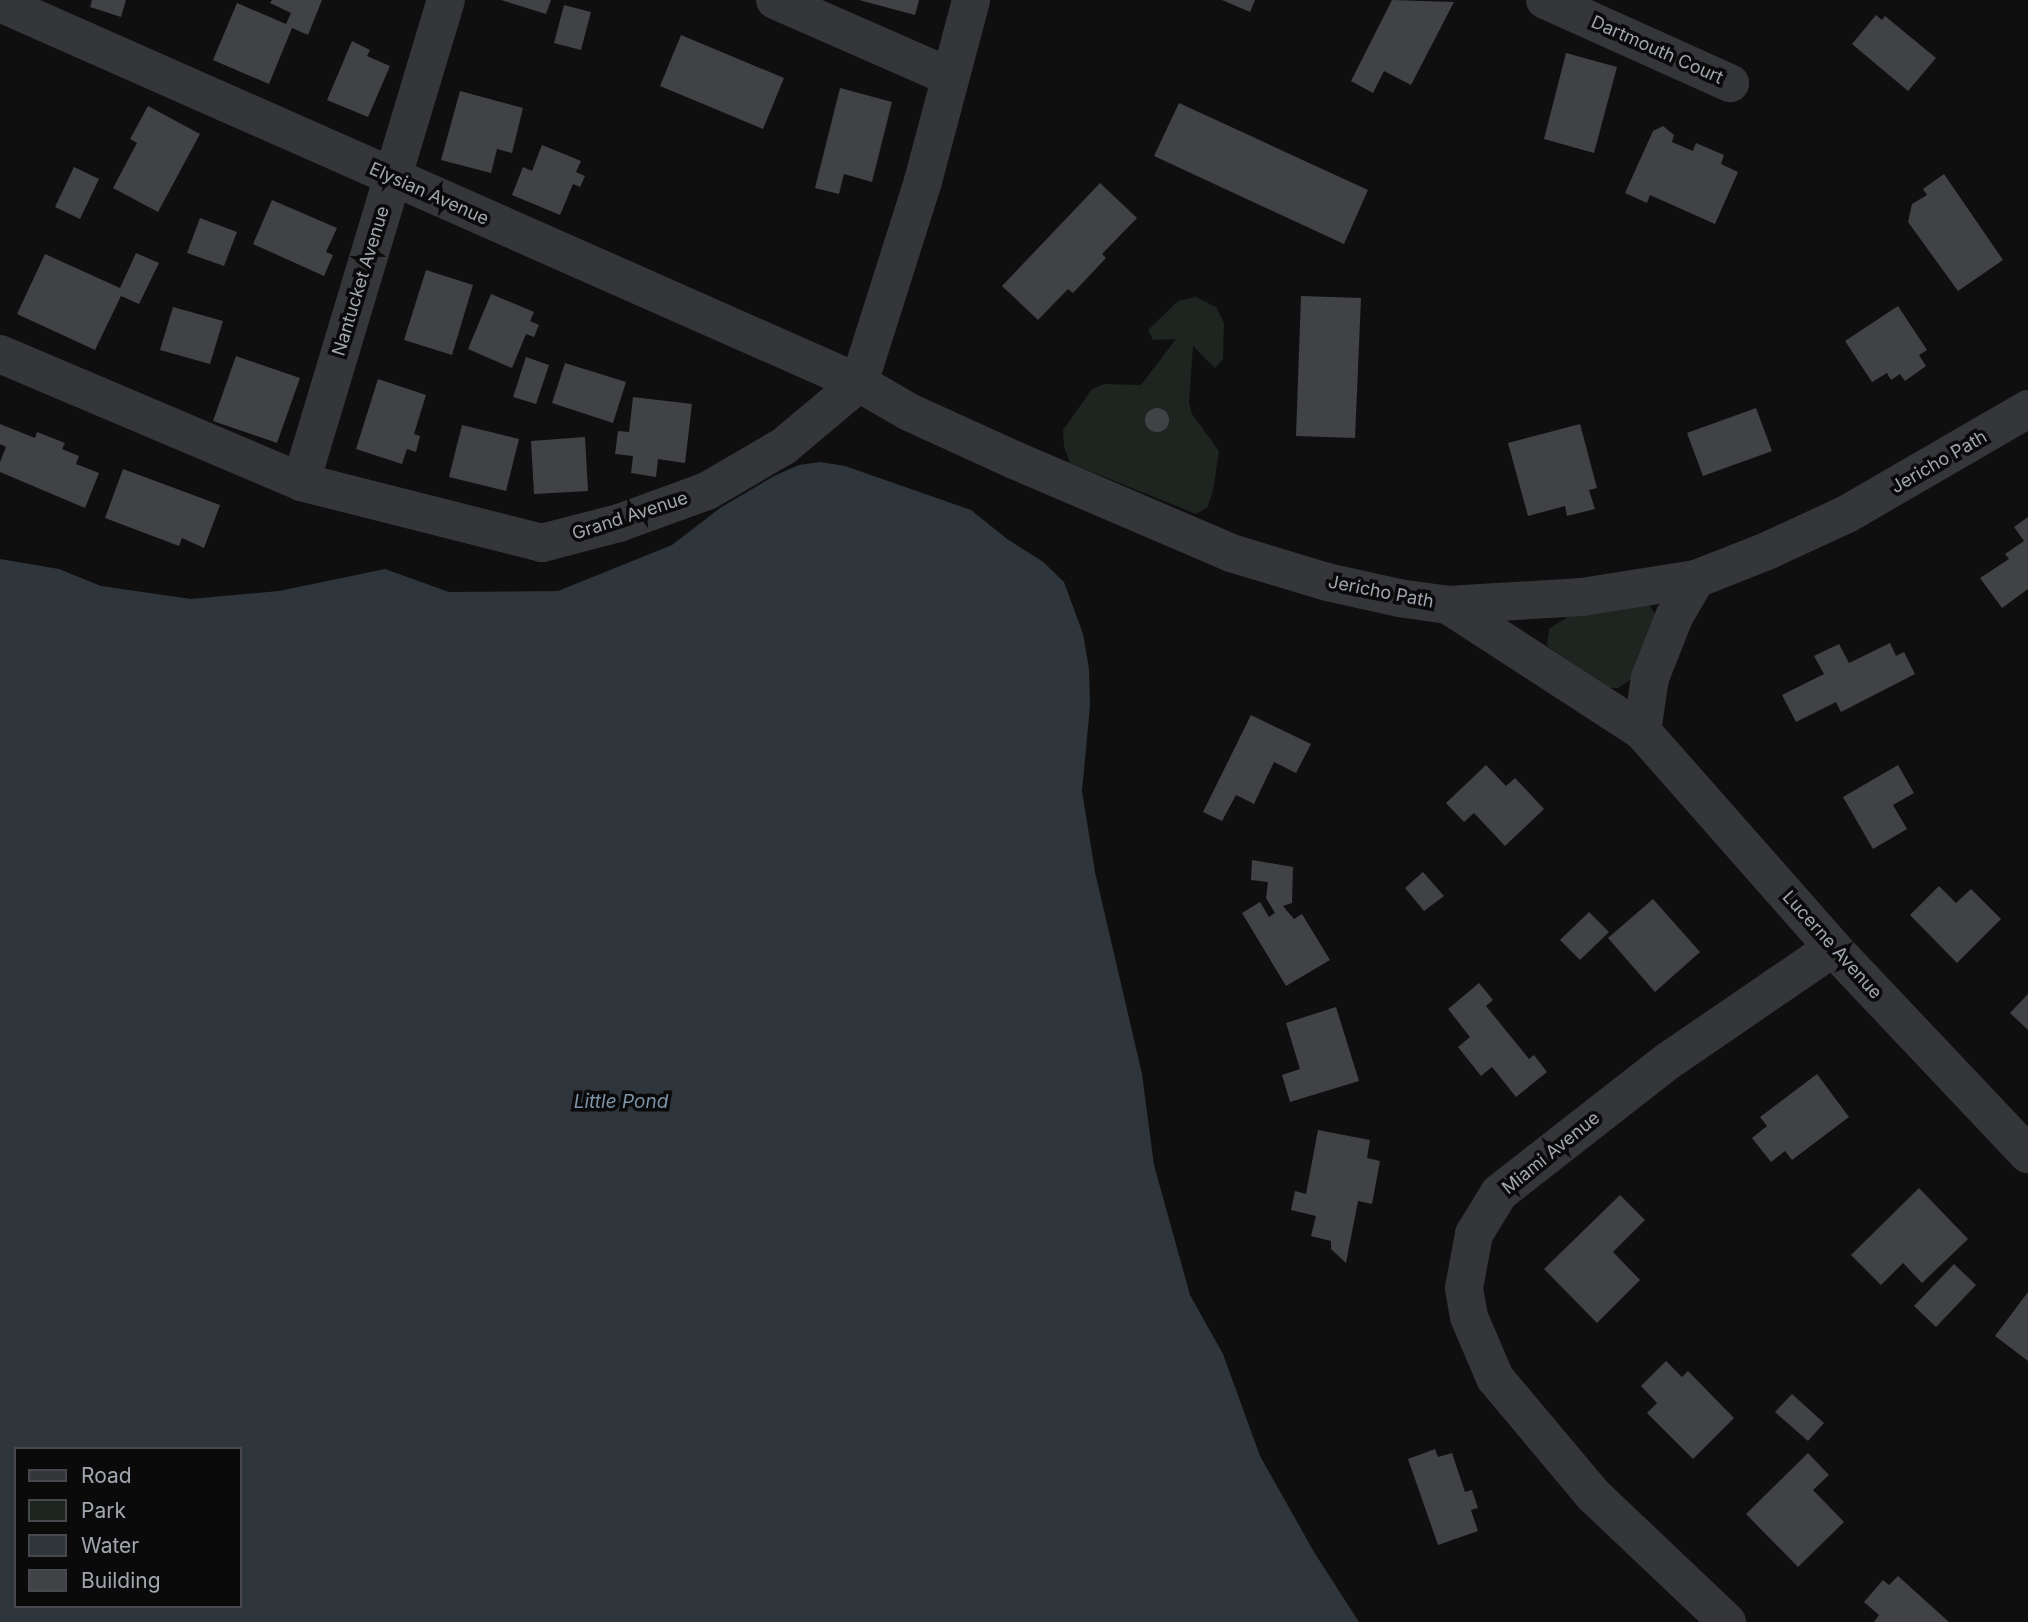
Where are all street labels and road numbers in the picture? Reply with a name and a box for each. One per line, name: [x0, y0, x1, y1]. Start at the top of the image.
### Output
street label: Dartmouth Court: [1588, 11, 1726, 89]
street label: Elysian Avenue: [366, 158, 492, 230]
street label: Nantucket Avenue: [328, 204, 394, 358]
street label: Jericho Path: [1887, 426, 1991, 498]
street label: Grand Avenue: [569, 487, 691, 545]
street label: Jericho Path: [1326, 571, 1436, 613]
street label: Lucerne Avenue: [1778, 886, 1886, 1004]
street label: Miami Avenue: [1498, 1107, 1604, 1199]

